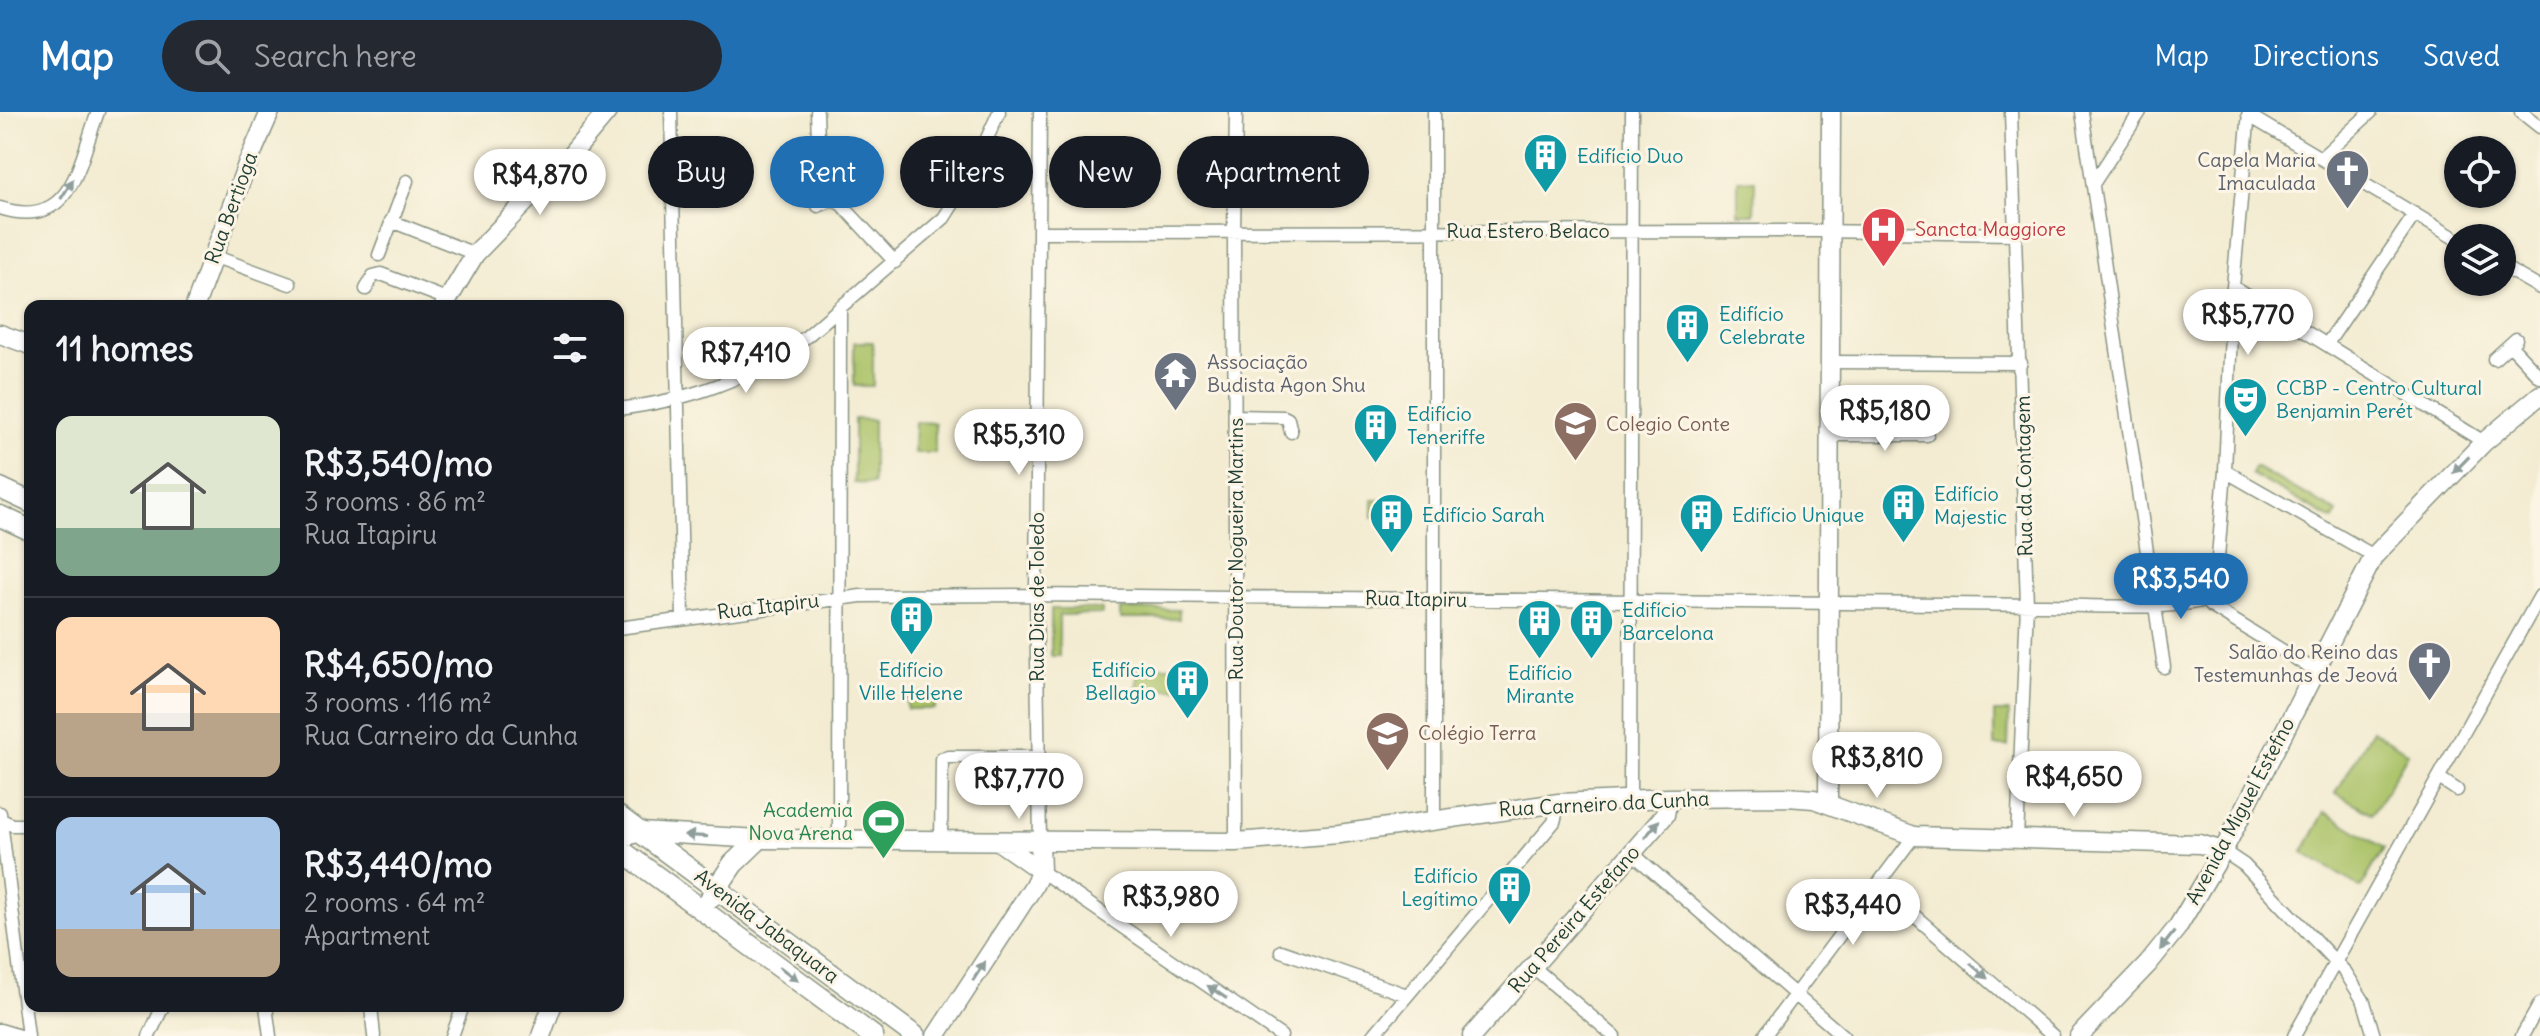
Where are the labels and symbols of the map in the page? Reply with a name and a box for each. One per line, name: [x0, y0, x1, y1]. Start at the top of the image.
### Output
building icon: Edifício Duo: [1522, 132, 1570, 195]
place label: Edifício Duo: [1577, 143, 1683, 168]
place label: Capela Maria Imaculada: [2197, 147, 2316, 195]
church icon: Capela Maria Imaculada: [2323, 147, 2371, 210]
street label: Rua Bertioga: [199, 148, 262, 267]
pin: R$4,870: [466, 149, 614, 217]
one-way arrow: [59, 178, 73, 200]
hospital icon: Sancta Maggiore: [1860, 205, 1908, 268]
place label: Sancta Maggiore: [1915, 216, 2066, 241]
street label: Rua Estero Belaco: [1446, 218, 1610, 243]
pin: R$5,770: [2174, 289, 2322, 357]
place label: Edifício Celebrate: [1719, 301, 1805, 349]
building icon: Edifício Celebrate: [1664, 302, 1712, 365]
pin: R$7,410: [672, 327, 820, 395]
place label: Associação Budista Agon Shu: [1207, 349, 1366, 397]
temple icon: Associação Budista Agon Shu: [1152, 350, 1200, 413]
place label: CCBP - Centro Cultural Benjamin Perét: [2276, 375, 2482, 423]
theatre icon: CCBP - Centro Cultural Benjamin Perét: [2221, 376, 2269, 439]
pin: R$5,180: [1811, 385, 1959, 453]
street label: Rua da Contagem: [2010, 395, 2037, 557]
school or university icon: Colegio Conte: [1551, 400, 1599, 463]
place label: Edifício Teneriffe: [1407, 401, 1485, 449]
building icon: Edifício Teneriffe: [1352, 402, 1400, 465]
pin: R$5,310: [945, 409, 1093, 477]
place label: Colegio Conte: [1606, 411, 1730, 436]
street label: Rua Doutor Nogueira Martins: [1223, 418, 1248, 680]
one-way arrow: [2452, 455, 2471, 474]
place label: Edifício Majestic: [1934, 481, 2007, 529]
building icon: Edifício Majestic: [1879, 482, 1927, 545]
building icon: Edifício Sarah: [1367, 491, 1415, 554]
building icon: Edifício Unique: [1677, 491, 1725, 554]
place label: Edifício Sarah: [1422, 502, 1545, 527]
place label: Edifício Unique: [1732, 502, 1864, 527]
street label: Rua Dias de Toledo: [1024, 512, 1049, 682]
pin: R$3,540: [2107, 553, 2255, 621]
street label: Rua Itapiru: [1365, 585, 1467, 612]
street label: Rua Itapiru: [716, 587, 820, 624]
building icon: Edifício Ville Helene: [887, 594, 935, 657]
building icon: Edifício Mirante: [1516, 597, 1564, 660]
building icon: Edifício Barcelona: [1567, 597, 1615, 660]
place label: Edifício Barcelona: [1622, 597, 1714, 645]
place label: Salão do Reino das Testemunhas de Jeová: [2194, 639, 2398, 687]
church icon: Salão do Reino das Testemunhas de Jeová: [2405, 639, 2453, 702]
place label: Edifício Ville Helene: [859, 657, 963, 705]
place label: Edifício Bellagio: [1085, 657, 1156, 705]
building icon: Edifício Bellagio: [1163, 657, 1211, 720]
place label: Edifício Mirante: [1506, 660, 1574, 708]
school or university icon: Colégio Terra: [1363, 709, 1411, 772]
street label: Avenida Miguel Estefno: [2180, 713, 2299, 909]
place label: Colégio Terra: [1418, 720, 1536, 745]
pin: R$3,810: [1803, 732, 1951, 800]
pin: R$4,650: [2000, 751, 2148, 819]
pin: R$7,770: [945, 753, 1093, 821]
street label: Rua Carneiro da Cunha: [1498, 786, 1710, 822]
place label: Academia Nova Arena: [748, 797, 853, 845]
sports icon: Academia Nova Arena: [860, 798, 908, 861]
one-way arrow: [1643, 820, 1660, 840]
one-way arrow: [683, 829, 708, 842]
street label: Rua Pereira Estefano: [1503, 840, 1645, 998]
street label: Avenida Jabaquara: [690, 863, 845, 988]
place label: Edifício Legítimo: [1401, 863, 1478, 911]
building icon: Edifício Legítimo: [1485, 863, 1533, 926]
pin: R$3,980: [1097, 871, 1245, 939]
pin: R$3,440: [1779, 879, 1927, 947]
one-way arrow: [2159, 931, 2175, 951]
one-way arrow: [972, 961, 987, 982]
one-way arrow: [1969, 962, 1989, 979]
one-way arrow: [779, 965, 799, 981]
one-way arrow: [1207, 985, 1228, 1000]

